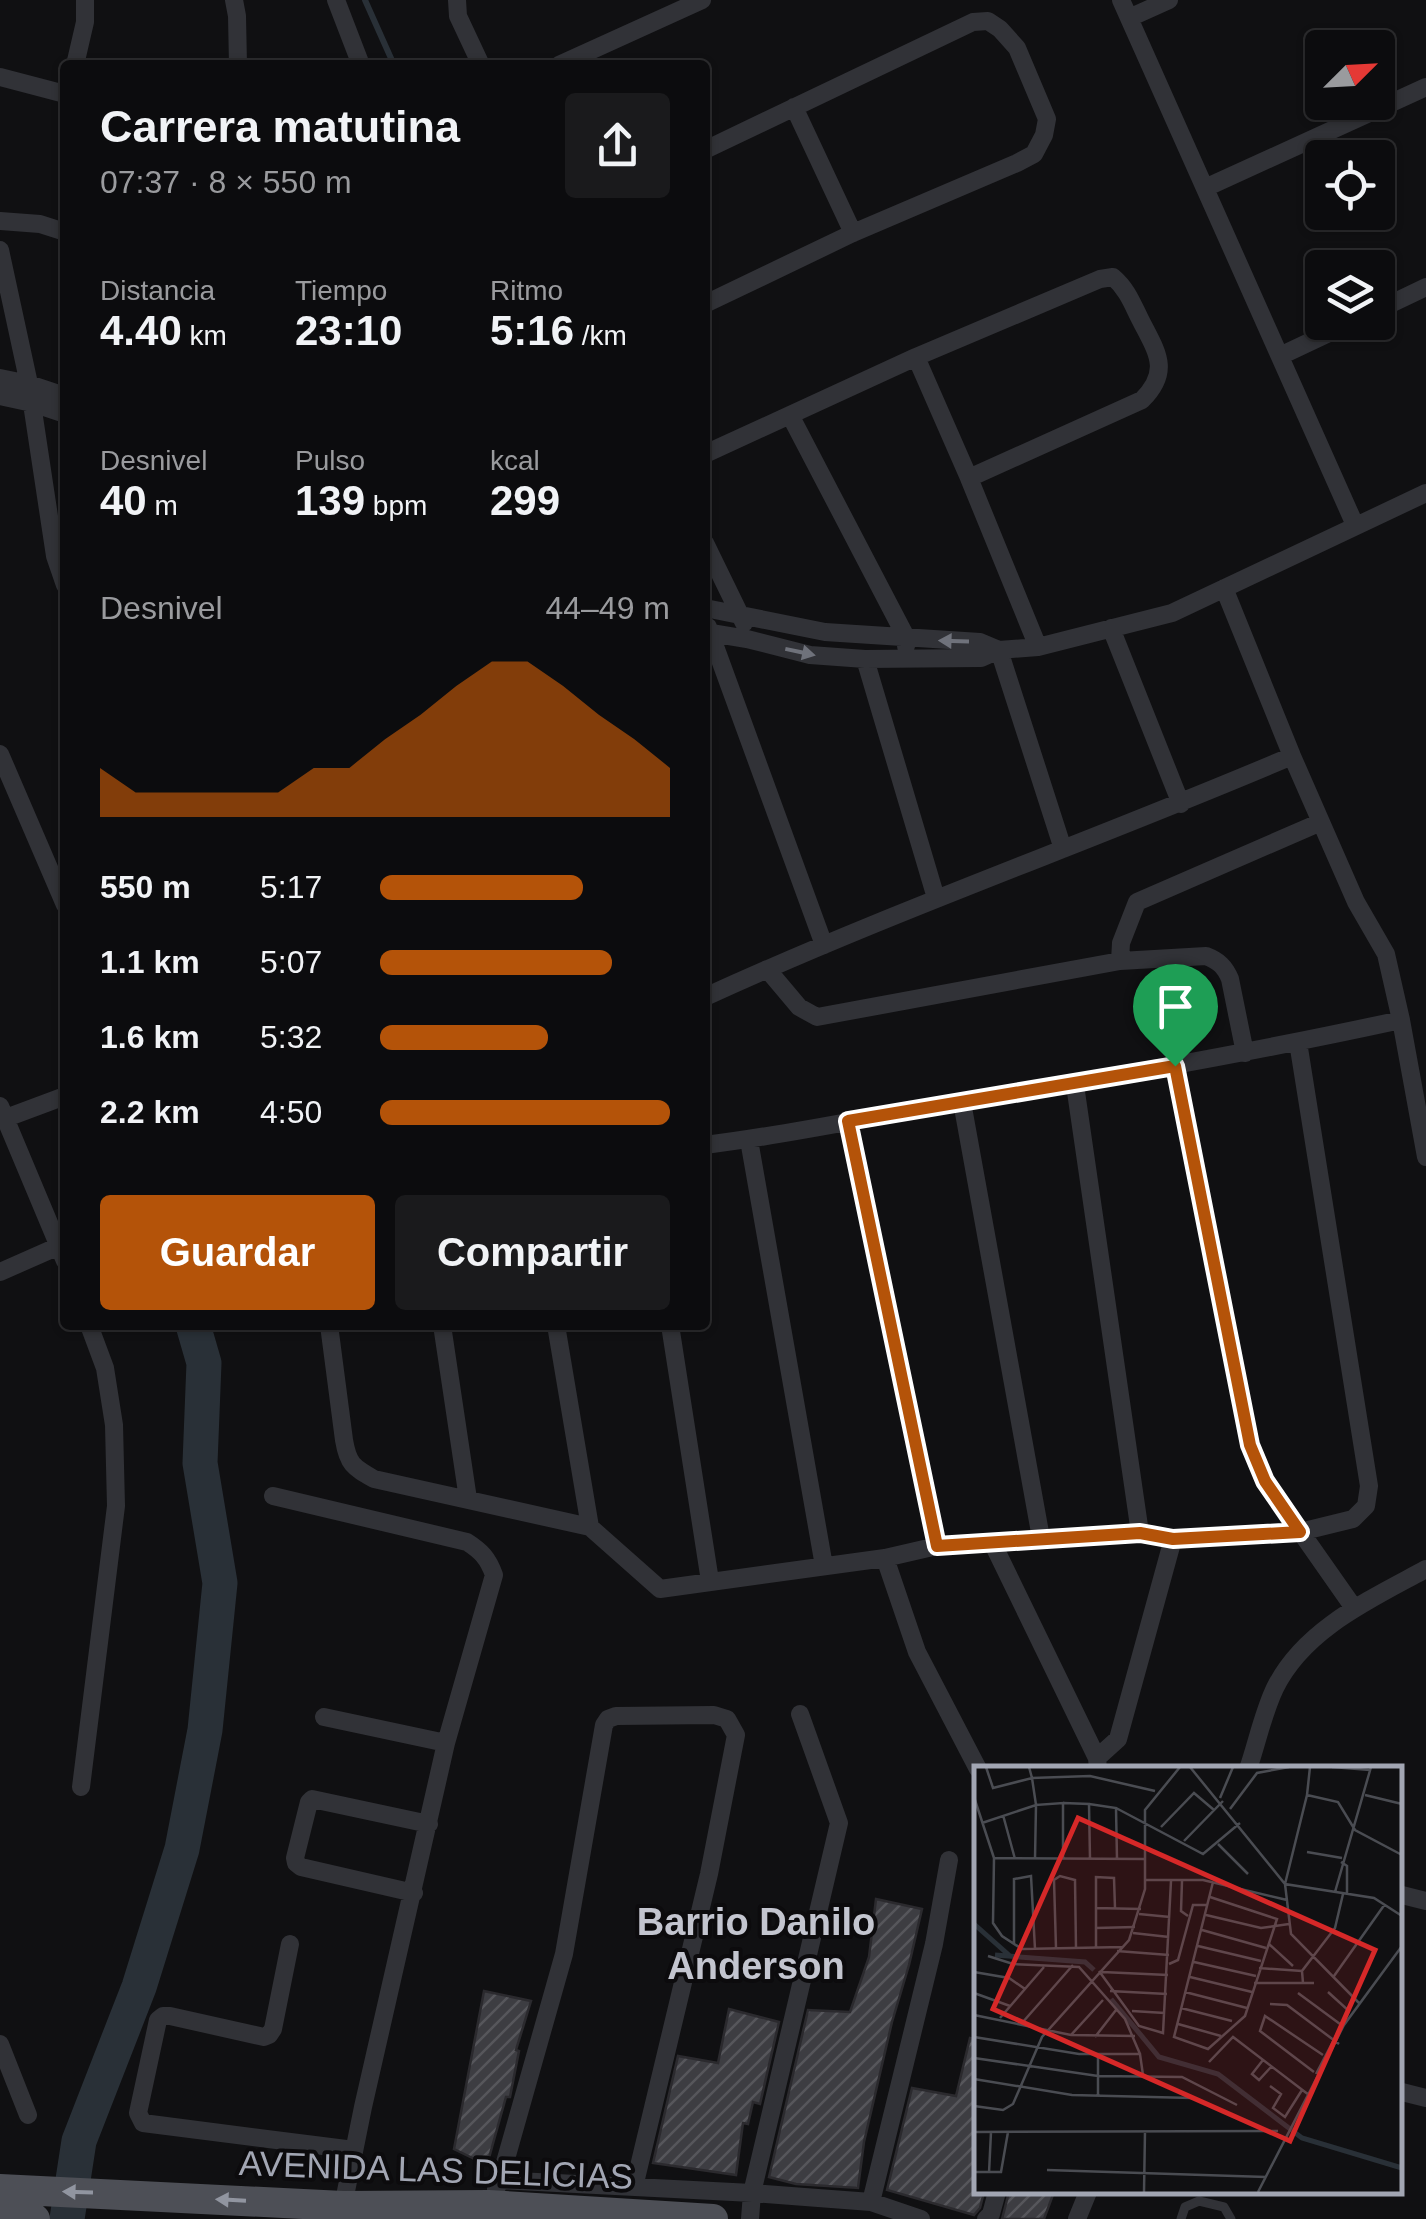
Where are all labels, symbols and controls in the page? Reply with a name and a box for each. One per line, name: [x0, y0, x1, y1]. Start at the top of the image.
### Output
north arrow: [1305, 30, 1395, 120]
map controls: [1305, 30, 1395, 340]
button: share: [565, 93, 670, 198]
text: Carrera matutina: [100, 101, 460, 152]
button: locate: [1305, 140, 1395, 230]
text: 07:37 · 8 × 550 m: [100, 164, 352, 200]
button: layers: [1305, 250, 1395, 340]
text: Distancia: [100, 275, 215, 306]
text: Tiempo: [295, 275, 387, 306]
text: Ritmo: [490, 275, 563, 306]
text: 4.40: [100, 307, 182, 354]
text: 23:10: [295, 307, 402, 354]
text: 5:16: [490, 307, 574, 354]
text: km: [182, 320, 227, 351]
text: /km: [574, 320, 627, 351]
text: Desnivel: [100, 445, 207, 476]
text: Pulso: [295, 445, 365, 476]
text: kcal: [490, 445, 540, 476]
text: 40: [100, 477, 147, 524]
text: 139: [295, 477, 365, 524]
text: 299: [490, 477, 560, 524]
text: m: [147, 490, 178, 521]
text: bpm: [365, 490, 427, 521]
text: Desnivel: [100, 590, 223, 626]
text: 44–49 m: [545, 590, 670, 626]
one-way arrow: [937, 632, 969, 648]
one-way arrow: [785, 644, 816, 660]
text: 550 m: [100, 869, 191, 905]
text: 5:17: [260, 869, 322, 905]
text: 1.1 km: [100, 944, 200, 980]
text: 5:07: [260, 944, 322, 980]
pin: [1133, 964, 1218, 1067]
icon: arrive: [1148, 979, 1203, 1034]
text: 1.6 km: [100, 1019, 200, 1055]
text: 5:32: [260, 1019, 322, 1055]
text: 2.2 km: [100, 1094, 200, 1130]
text: 4:50: [260, 1094, 322, 1130]
button: Guardar: [100, 1195, 375, 1310]
button: Compartir: [395, 1195, 670, 1310]
inset map: [974, 1766, 1401, 2194]
district label: Barrio Danilo Anderson: [637, 1901, 875, 1987]
street label: AVENIDA LAS DELICIAS: [238, 2143, 634, 2196]
one-way arrow: [61, 2184, 93, 2200]
one-way arrow: [215, 2192, 247, 2208]

